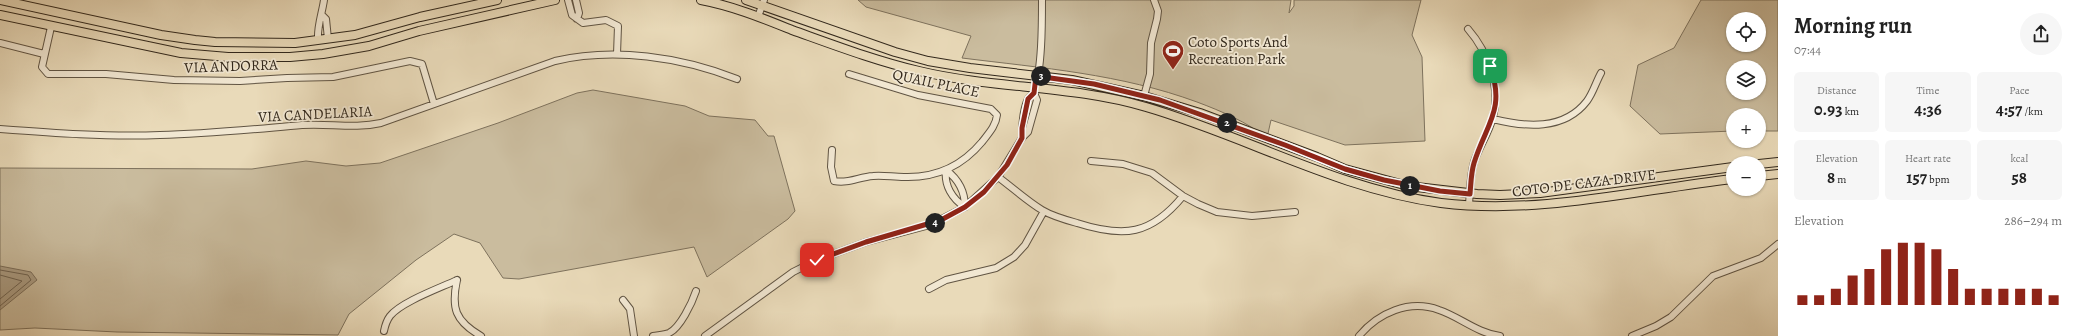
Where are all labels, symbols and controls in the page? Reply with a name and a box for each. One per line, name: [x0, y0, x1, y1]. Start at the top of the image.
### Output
text: Morning run: [1794, 11, 1912, 41]
map controls: [1726, 12, 1766, 196]
button: locate: [1726, 12, 1766, 52]
button: share: [2020, 13, 2062, 55]
place label: Coto Sports And Recreation Park: [1188, 32, 1289, 69]
sports icon: Coto Sports And Recreation Park: [1160, 38, 1186, 71]
text: 07:44: [1794, 41, 1821, 58]
pin: [1473, 49, 1507, 83]
street label: VIA ANDORRA: [183, 54, 278, 78]
icon: arrive: [1479, 55, 1501, 77]
button: layers: [1726, 60, 1766, 100]
street label: QUAIL PLACE: [891, 64, 981, 102]
pin: 3: [1031, 66, 1051, 86]
text: 3: [1039, 68, 1043, 83]
text: Distance: [1817, 83, 1856, 98]
text: Time: [1917, 83, 1939, 98]
text: Pace: [2009, 83, 2030, 98]
text: 0.93: [1814, 98, 1842, 121]
text: 4:36: [1914, 98, 1942, 121]
text: 4:57: [1996, 98, 2022, 121]
street label: VIA CANDELARIA: [256, 101, 373, 127]
text: km: [1842, 104, 1859, 119]
text: /km: [2022, 104, 2043, 119]
button: +: [1726, 108, 1766, 148]
pin: 2: [1217, 113, 1237, 133]
text: 2: [1224, 115, 1230, 130]
text: Elevation: [1816, 151, 1858, 166]
text: Heart rate: [1905, 151, 1951, 166]
text: kcal: [2011, 151, 2028, 166]
button: −: [1726, 156, 1766, 196]
street label: COTO DE CAZA DRIVE: [1511, 164, 1657, 202]
text: 8: [1827, 166, 1835, 189]
text: 157: [1906, 166, 1927, 189]
text: 58: [2012, 166, 2027, 189]
text: m: [1835, 172, 1846, 187]
text: bpm: [1927, 172, 1950, 187]
pin: 1: [1400, 176, 1420, 196]
text: 1: [1408, 178, 1412, 193]
text: Elevation: [1794, 212, 1844, 229]
text: 286–294 m: [2004, 212, 2062, 229]
pin: 4: [925, 213, 945, 233]
text: 4: [932, 215, 938, 230]
pin: [800, 243, 834, 277]
icon: check: [806, 249, 828, 271]

